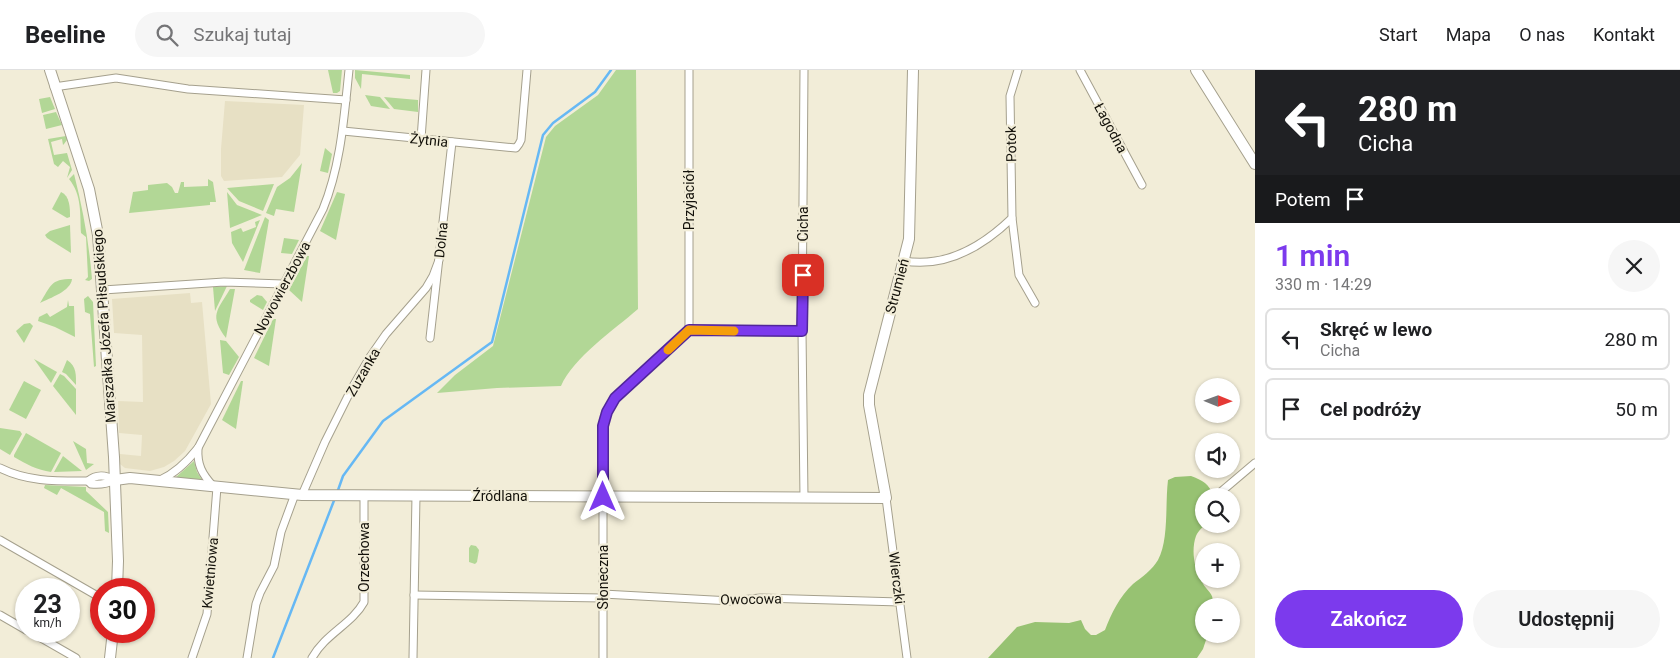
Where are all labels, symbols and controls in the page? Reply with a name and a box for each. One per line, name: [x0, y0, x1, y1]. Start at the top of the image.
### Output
search box: [135, 12, 485, 57]
text: Beeline: [25, 21, 105, 49]
icon: search: [153, 21, 181, 49]
text: Szukaj tutaj: [193, 23, 292, 46]
text: Start: [1379, 24, 1418, 45]
text: Mapa: [1446, 24, 1491, 45]
text: O nas: [1519, 24, 1565, 45]
text: Kontakt: [1593, 24, 1655, 45]
text: 280 m: [1358, 89, 1457, 130]
icon: left: [1275, 90, 1340, 155]
street label: Łagodna: [1091, 100, 1131, 156]
street label: Potok: [1003, 125, 1019, 162]
street label: Żytnia: [409, 130, 449, 150]
text: Cicha: [1358, 131, 1413, 156]
street label: Przyjaciół: [681, 169, 697, 230]
icon: arrive: [1341, 185, 1369, 213]
text: Potem: [1275, 188, 1331, 211]
street label: Cicha: [795, 206, 811, 242]
street label: Dolna: [431, 221, 451, 259]
street label: Marszałka Józefa Piłsudskiego: [89, 229, 119, 423]
text: 1 min: [1275, 238, 1350, 273]
street label: Nowowierzbowa: [251, 239, 313, 337]
button: close: [1608, 240, 1660, 292]
pin: [782, 254, 824, 296]
street label: Strumień: [882, 257, 912, 315]
icon: arrive: [789, 261, 817, 289]
text: 330 m · 14:29: [1275, 275, 1372, 294]
text: Skręć w lewo: [1320, 318, 1432, 341]
icon: left: [1277, 325, 1305, 353]
text: 280 m: [1605, 328, 1658, 351]
text: Cicha: [1320, 341, 1360, 360]
street label: Zuzanka: [343, 345, 383, 399]
north arrow: [1195, 378, 1240, 422]
map controls: [1195, 378, 1240, 643]
icon: arrive: [1277, 395, 1305, 423]
text: Cel podróży: [1320, 398, 1421, 421]
text: 50 m: [1615, 398, 1658, 421]
button: sound: [1195, 433, 1240, 478]
position arrow: [576, 470, 628, 522]
street label: Źródlana: [472, 487, 528, 504]
button: search: [1195, 488, 1240, 533]
street label: Orzechowa: [356, 522, 372, 592]
street label: Kwietniowa: [199, 537, 221, 609]
button: +: [1195, 543, 1240, 588]
street label: Słoneczna: [595, 545, 611, 609]
street label: Wierczki: [886, 551, 908, 605]
speed limit sign: 30: [90, 578, 155, 643]
text: 23: [33, 590, 62, 619]
street label: Owocowa: [720, 590, 782, 608]
button: Zakończ: [1275, 590, 1463, 648]
button: Udostępnij: [1473, 590, 1660, 648]
button: −: [1195, 598, 1240, 643]
text: km/h: [33, 616, 62, 630]

